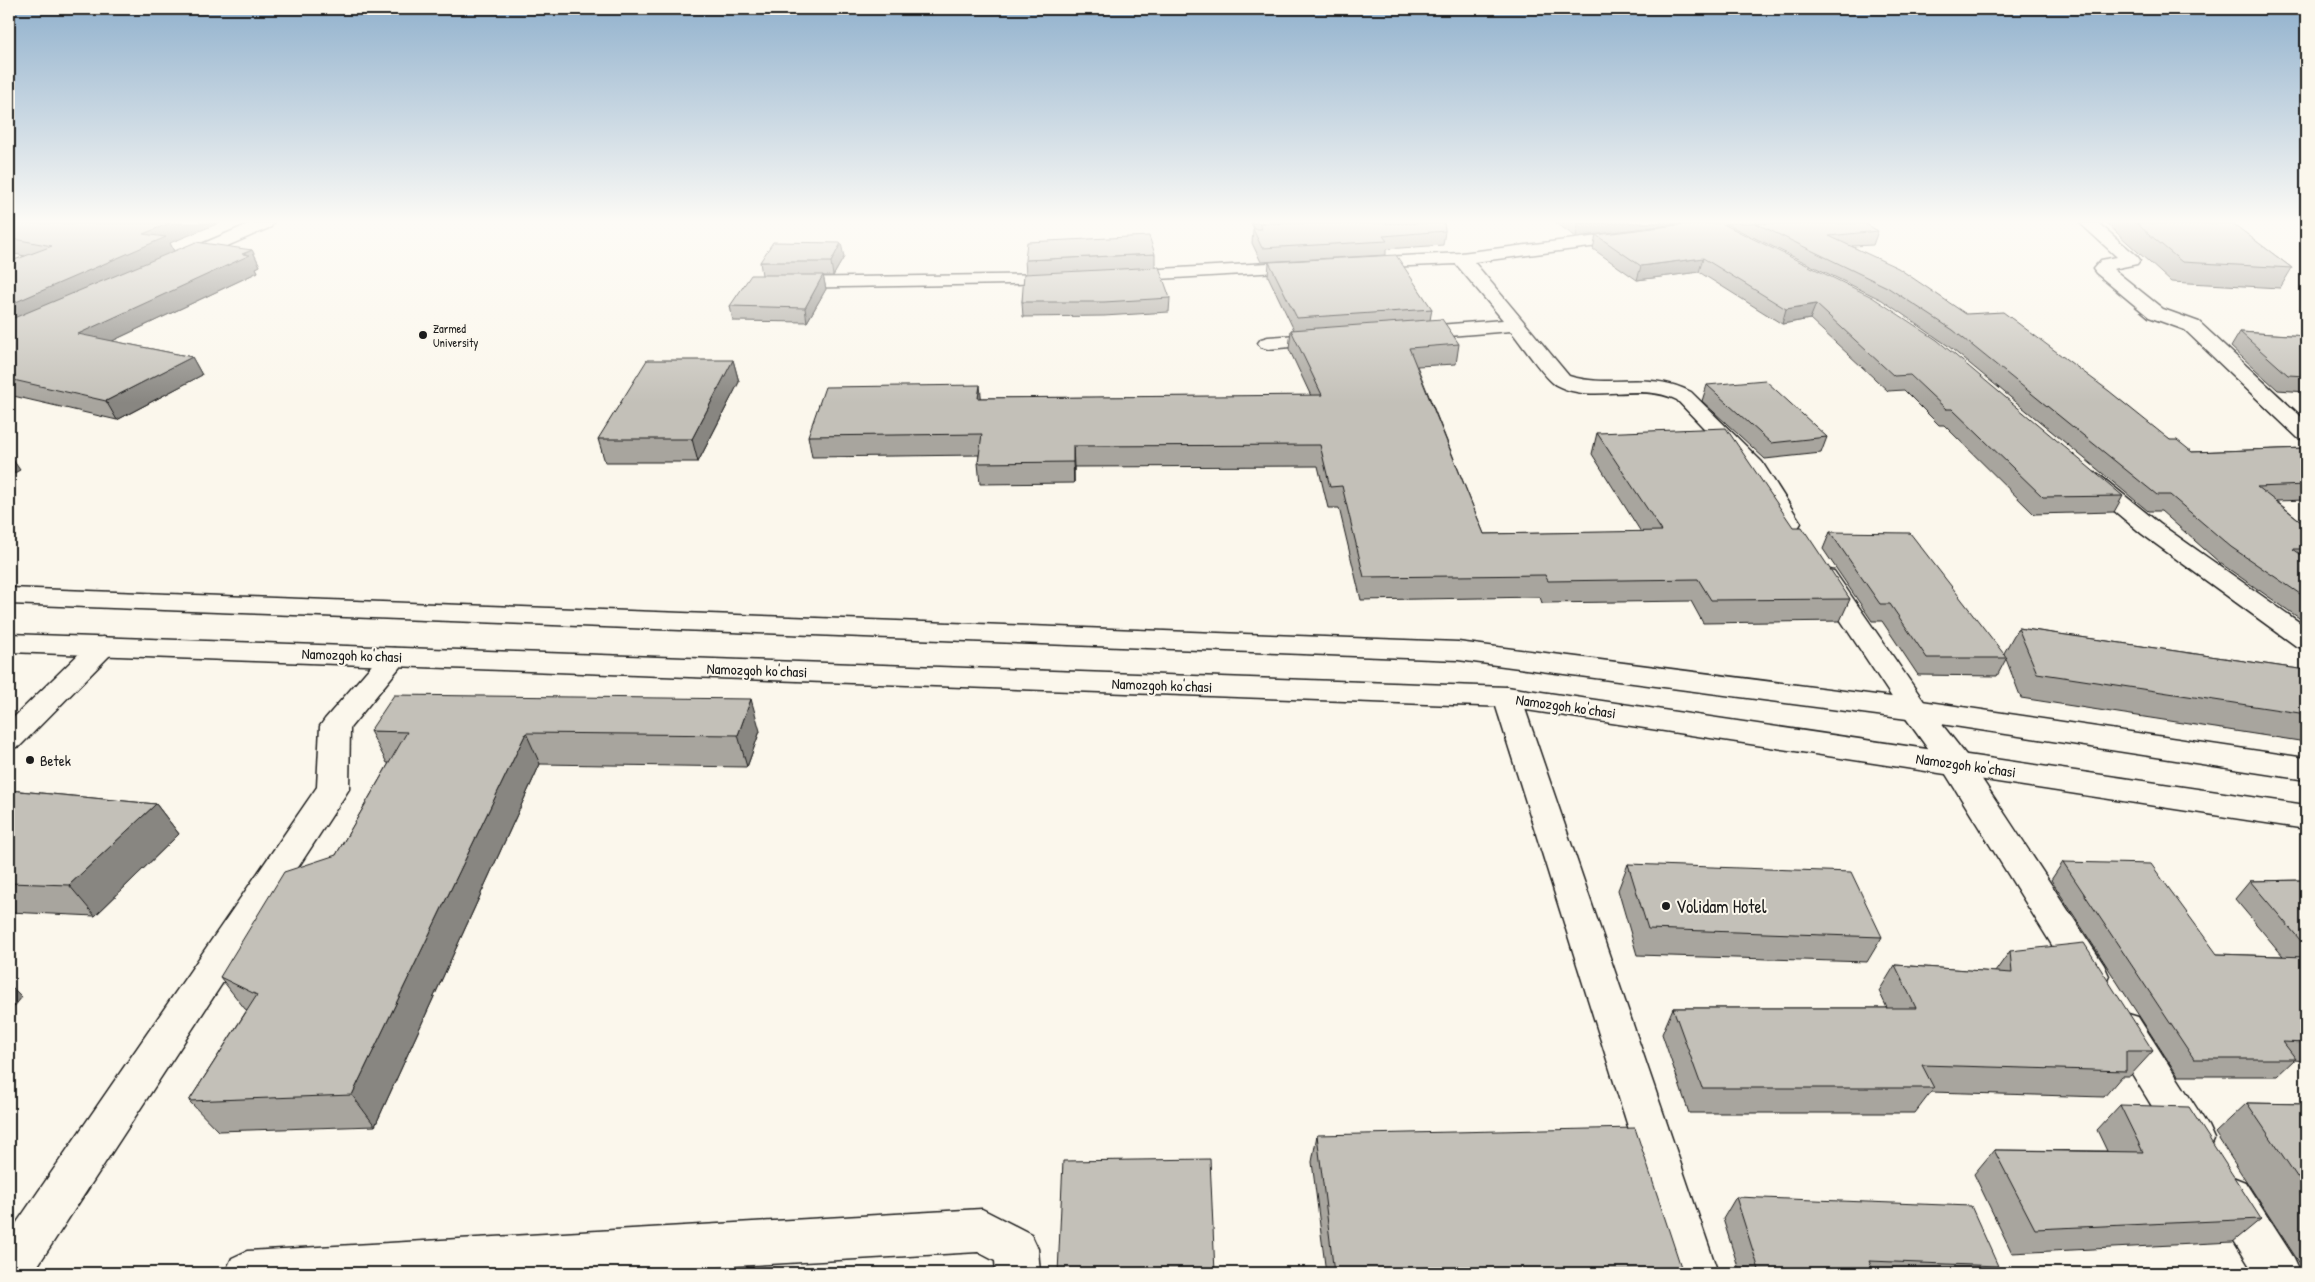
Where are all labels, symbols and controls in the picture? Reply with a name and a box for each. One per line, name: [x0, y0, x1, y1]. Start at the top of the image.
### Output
place label: Zarmed University: [433, 320, 478, 351]
marker: Zarmed University: [417, 329, 429, 341]
street label: Namozgoh ko'chasi: [301, 643, 403, 667]
street label: Namozgoh ko'chasi: [706, 658, 808, 682]
street label: Namozgoh ko'chasi: [1111, 673, 1213, 697]
street label: Namozgoh ko'chasi: [1515, 689, 1617, 723]
street label: Namozgoh ko'chasi: [1915, 748, 2017, 782]
place label: Betek: [40, 750, 71, 771]
marker: Betek: [24, 754, 36, 766]
place label: Volidam Hotel: [1676, 894, 1767, 919]
marker: Volidam Hotel: [1660, 900, 1672, 912]

